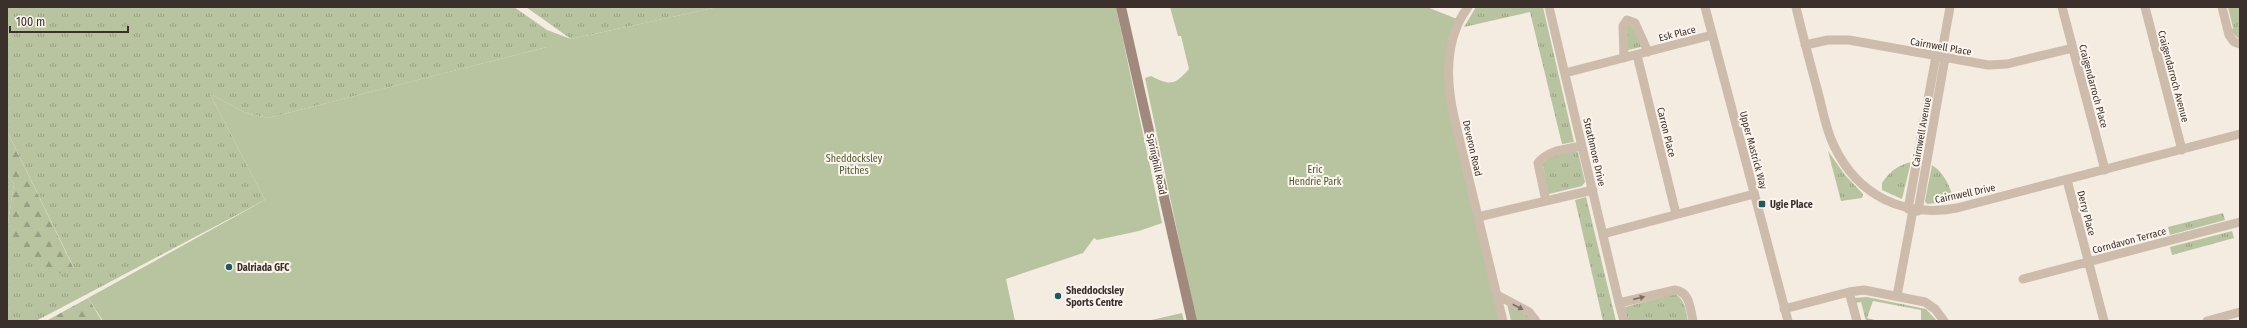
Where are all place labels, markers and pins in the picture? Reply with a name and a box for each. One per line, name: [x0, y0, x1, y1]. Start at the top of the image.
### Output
marker: Ugie Place: [1757, 199, 1767, 209]
place label: Ugie Place: [1770, 199, 1813, 211]
marker: Dalriada GFC: [224, 262, 234, 272]
place label: Dalriada GFC: [237, 262, 290, 274]
place label: Sheddocksley Sports Centre: [1066, 285, 1124, 309]
marker: Sheddocksley Sports Centre: [1053, 291, 1063, 301]

